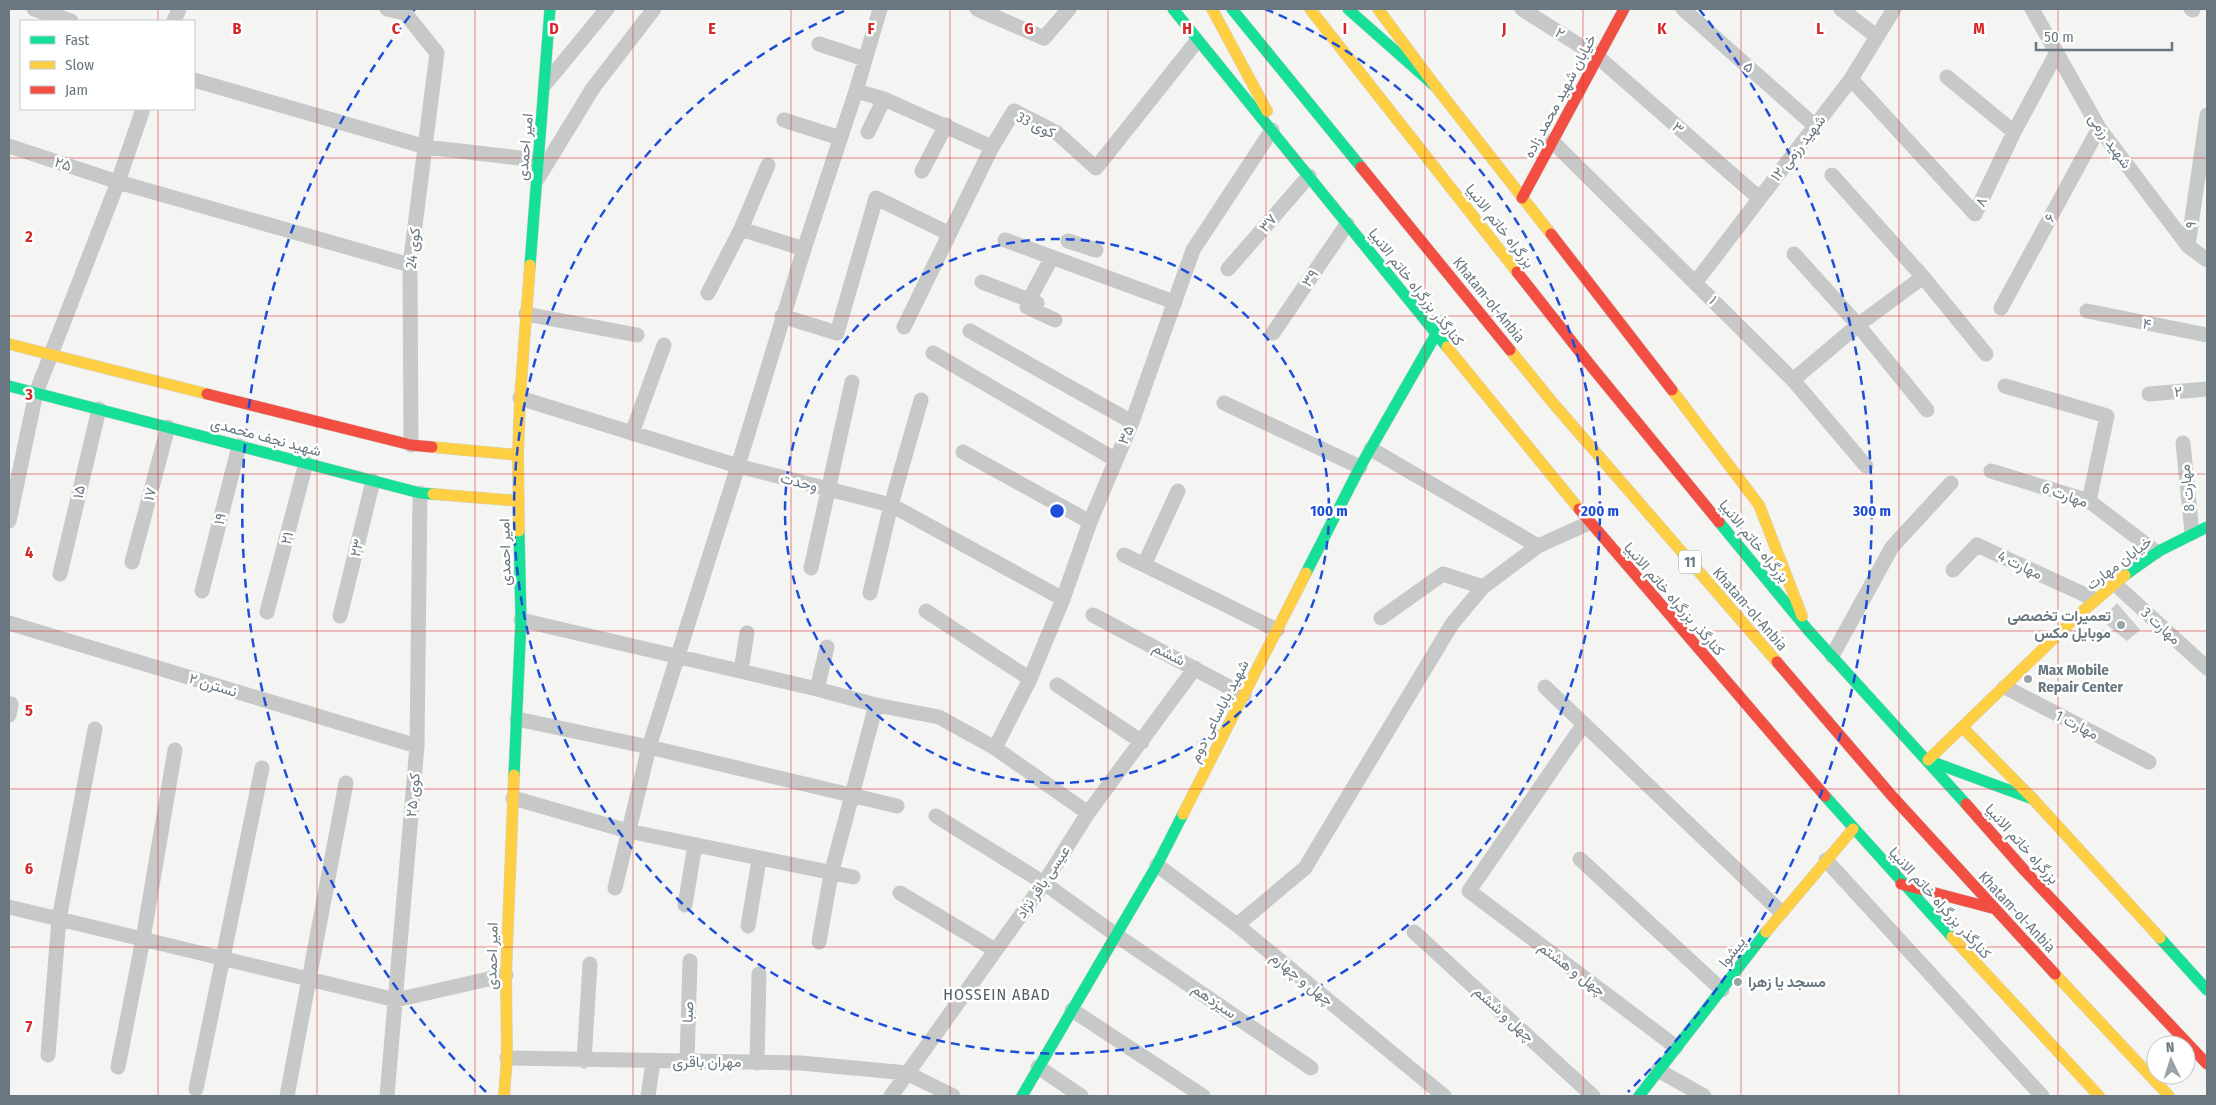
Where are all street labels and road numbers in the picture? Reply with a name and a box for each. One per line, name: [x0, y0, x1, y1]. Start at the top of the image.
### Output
street label: ۲: [1552, 23, 1568, 43]
street label: خیابان شهید محمد زاده: [1520, 31, 1600, 161]
street label: ۵: [1740, 57, 1758, 77]
street label: کوی 33: [1013, 108, 1059, 143]
street label: شهید رزمی: [2084, 110, 2136, 173]
street label: شهید رزمی ۱۲: [1767, 111, 1830, 185]
street label: امیر احمدی: [513, 113, 538, 181]
street label: ۳: [1668, 118, 1688, 138]
street label: ۲۵: [52, 153, 74, 175]
street label: بزرگراه خاتم الانبیا: [1461, 180, 1538, 272]
street label: ۸: [1971, 194, 1991, 210]
street label: ۳۷: [1255, 210, 1281, 236]
street label: ۶: [2040, 210, 2060, 226]
street label: ۹: [2182, 220, 2200, 230]
street label: کنارگذر بزرگراه خاتم الانبیا: [1364, 225, 1468, 350]
street label: کوی 24: [402, 226, 425, 269]
street label: Khatam-ol-Anbia: [1449, 254, 1529, 346]
street label: ۳۹: [1298, 266, 1322, 290]
street label: ۱: [1705, 292, 1721, 308]
street label: ۴: [2141, 314, 2153, 334]
street label: ۲: [2173, 383, 2183, 401]
street label: شهید نجف محمدی: [209, 414, 323, 461]
street label: ۳۵: [1114, 423, 1138, 447]
street label: مهارت 8: [2176, 463, 2198, 513]
street label: وحدت: [778, 469, 820, 495]
street label: مهارت 6: [2040, 479, 2090, 511]
street label: ۱۵: [69, 483, 89, 500]
street label: ۱۷: [140, 485, 160, 503]
street label: بزرگراه خاتم الانبیا: [1714, 496, 1793, 587]
street label: ۱۹: [210, 511, 230, 527]
street label: امیر احمدی: [495, 518, 516, 586]
street label: ۲۱: [277, 530, 297, 546]
street label: خیابان مهارت: [2082, 532, 2156, 594]
street label: ۲۳: [346, 537, 368, 559]
street label: کنارگذر بزرگراه خاتم الانبیا: [1619, 539, 1728, 660]
street label: مهارت 4: [1995, 547, 2045, 583]
road number: 11: [1679, 550, 1701, 574]
street label: Khatam-ol-Anbia: [1709, 564, 1791, 654]
street label: مهارت 3: [2138, 604, 2184, 648]
street label: ششم: [1149, 638, 1188, 671]
street label: شهید باباساعی دوم: [1185, 657, 1254, 766]
street label: نسترن ۲: [187, 669, 239, 701]
street label: مهارت 1: [2052, 707, 2102, 743]
street label: کوی ۲۵: [402, 772, 425, 818]
street label: بزرگراه خاتم الانبیا: [1981, 800, 2063, 888]
street label: عیسی باقر نژاد: [1012, 842, 1075, 922]
street label: کنارگذر بزرگراه خاتم الانبیا: [1884, 843, 1995, 964]
street label: Khatam-ol-Anbia: [1975, 868, 2059, 956]
street label: امیر احمدی: [482, 922, 503, 990]
street label: پیشوا: [1715, 933, 1750, 971]
street label: چهل و هشتم: [1534, 938, 1609, 1001]
street label: چهل و چهارم: [1266, 948, 1337, 1011]
street label: سیزدهم: [1188, 980, 1240, 1023]
street label: چهل و ششم: [1469, 982, 1538, 1047]
street label: صبا: [679, 1001, 697, 1023]
street label: مهران باقری: [673, 1053, 741, 1072]

